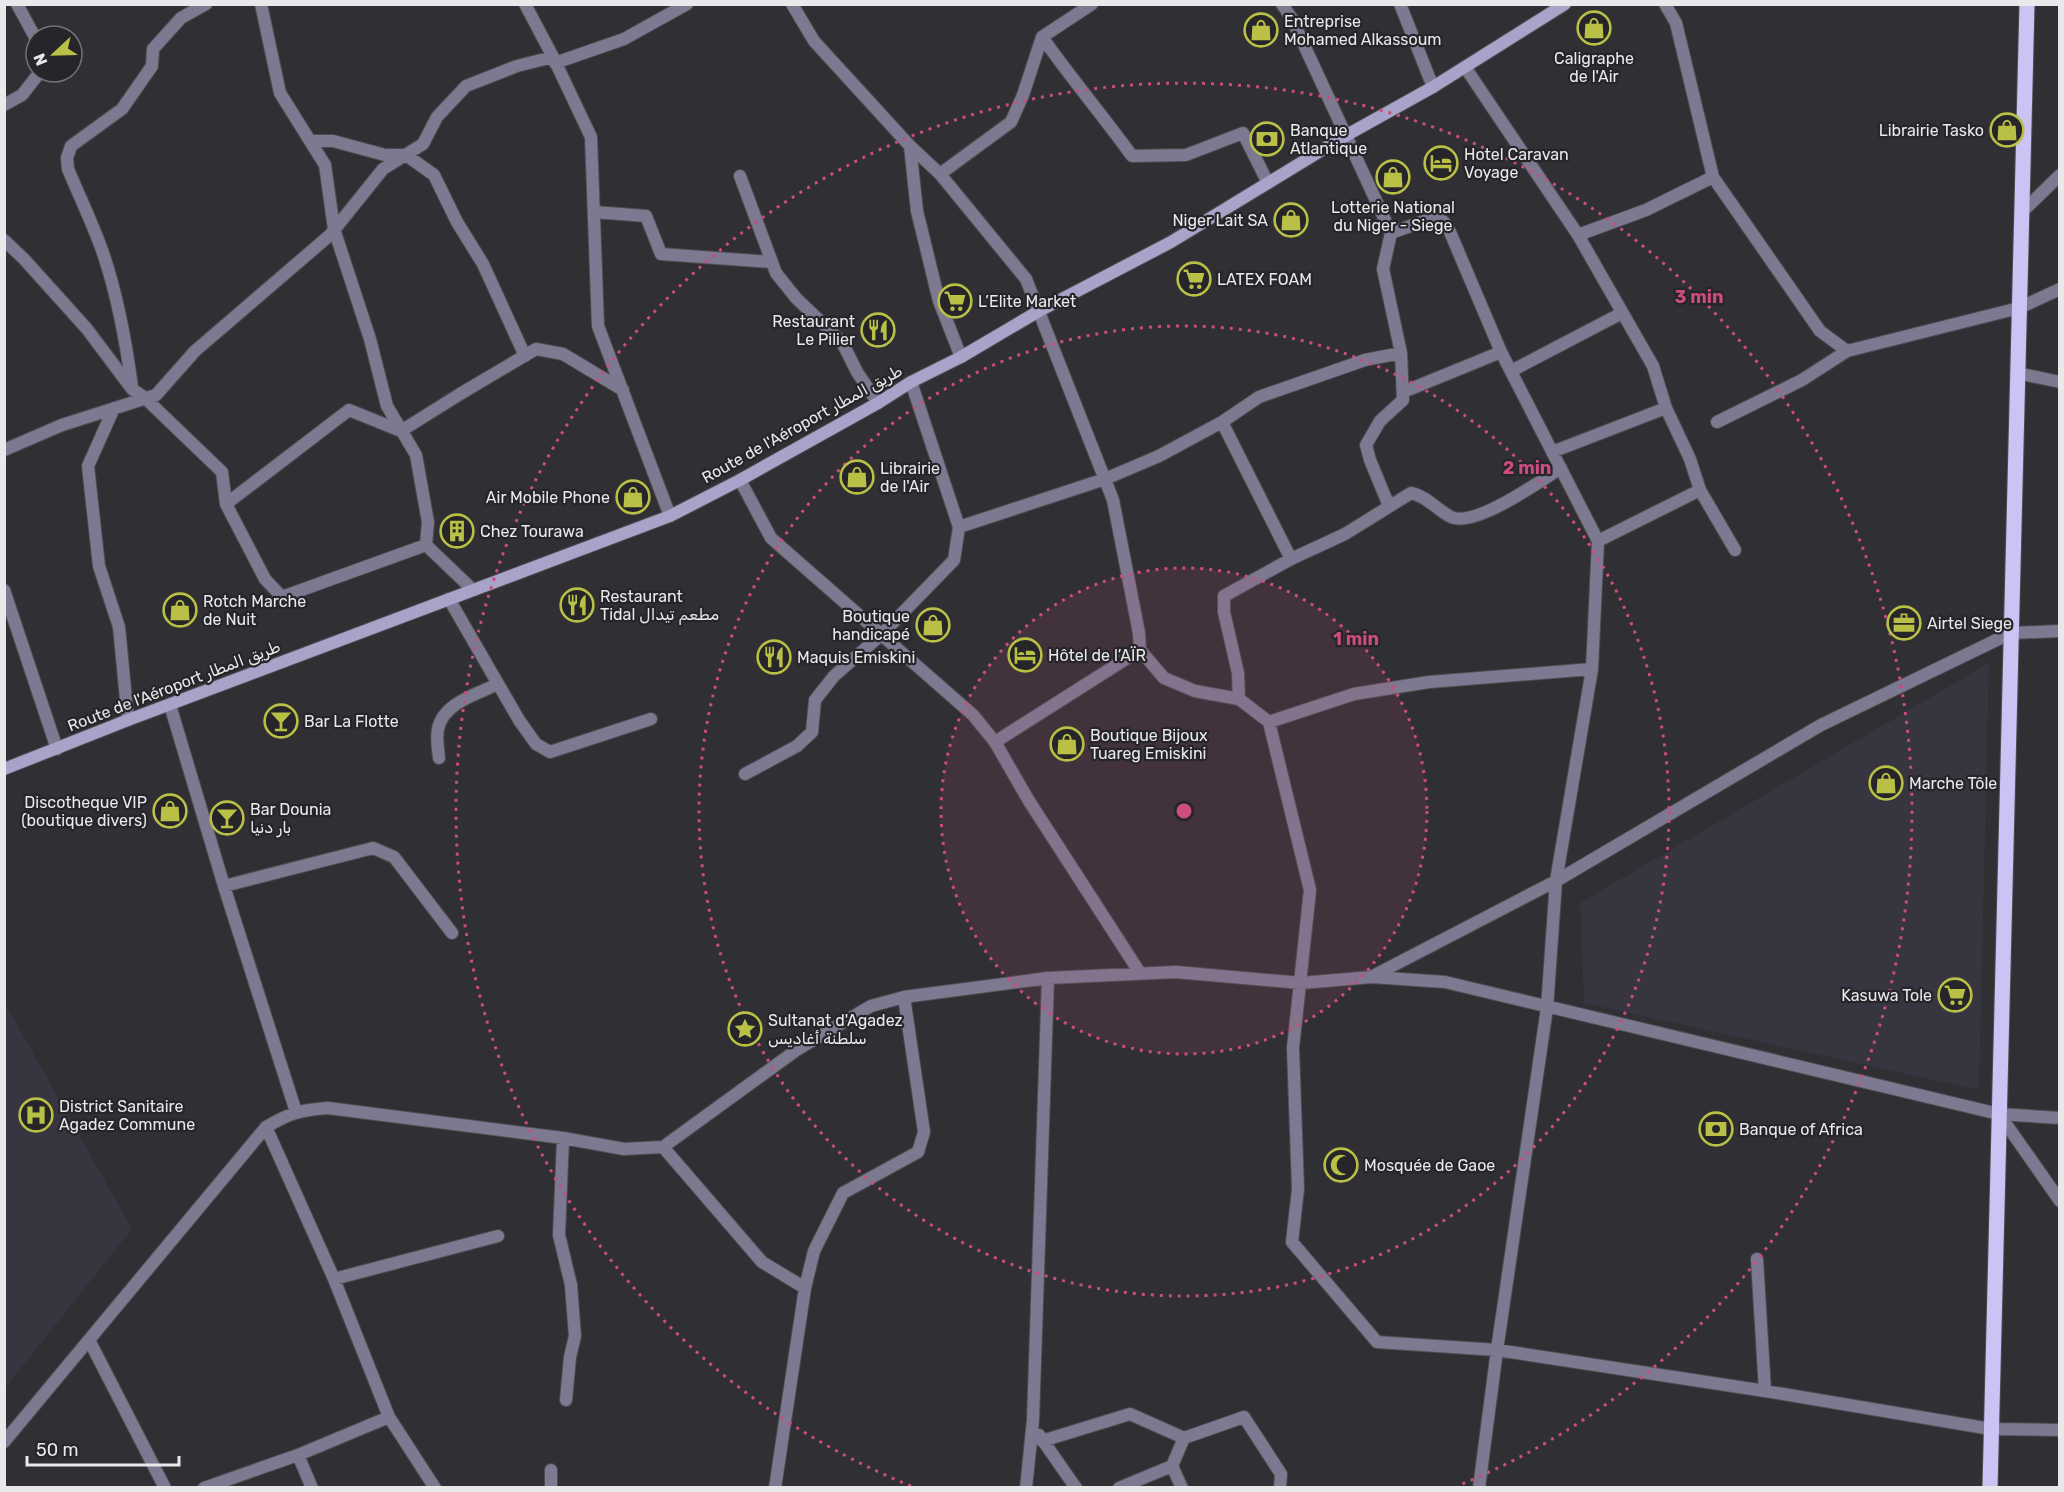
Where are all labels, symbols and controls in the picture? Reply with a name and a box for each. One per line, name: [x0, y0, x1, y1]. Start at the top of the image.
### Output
shop icon: Caligraphe de l'Air: [1576, 10, 1612, 46]
shop icon: Entreprise Mohamed Alkassoum: [1243, 12, 1279, 48]
place label: Entreprise Mohamed Alkassoum: [1284, 12, 1442, 49]
north arrow: [24, 24, 84, 84]
place label: Caligraphe de l'Air: [1554, 49, 1634, 86]
text: N: [30, 51, 52, 68]
shop icon: Librairie Tasko: [1989, 112, 2025, 148]
bank icon: Banque Atlantique: [1249, 121, 1285, 157]
place label: Banque Atlantique: [1290, 121, 1367, 158]
place label: Librairie Tasko: [1879, 121, 1984, 140]
hotel icon: Hotel Caravan Voyage: [1423, 145, 1459, 181]
place label: Hotel Caravan Voyage: [1464, 145, 1569, 182]
shop icon: Lotterie National du Niger - Siege: [1375, 159, 1411, 195]
place label: Lotterie National du Niger - Siege: [1331, 198, 1455, 235]
shop icon: Niger Lait SA: [1273, 202, 1309, 238]
place label: Niger Lait SA: [1172, 211, 1268, 230]
supermarket icon: LATEX FOAM: [1176, 261, 1212, 297]
place label: LATEX FOAM: [1217, 270, 1312, 289]
supermarket icon: L’Elite Market: [937, 283, 973, 319]
text: 3 min: [1675, 286, 1723, 308]
place label: L’Elite Market: [978, 292, 1076, 311]
place label: Restaurant Le Pilier: [772, 312, 855, 349]
restaurant icon: Restaurant Le Pilier: [860, 312, 896, 348]
street label: Route de l'Aéroport طريق المطار: [698, 361, 906, 488]
text: 2 min: [1503, 457, 1551, 479]
shop icon: Librairie de l'Air: [839, 459, 875, 495]
place label: Librairie de l'Air: [880, 459, 940, 496]
shop icon: Air Mobile Phone: [615, 479, 651, 515]
place label: Air Mobile Phone: [486, 488, 610, 507]
building icon: Chez Tourawa: [439, 513, 475, 549]
place label: Chez Tourawa: [480, 522, 584, 541]
restaurant icon: Restaurant Tidal مطعم تيدال: [559, 587, 595, 623]
place label: Restaurant Tidal مطعم تيدال: [600, 587, 719, 625]
shop icon: Rotch Marche de Nuit: [162, 592, 198, 628]
place label: Rotch Marche de Nuit: [203, 592, 306, 629]
office icon: Airtel Siege: [1886, 605, 1922, 641]
place label: Boutique handicapé: [832, 607, 910, 644]
shop icon: Boutique handicapé: [915, 607, 951, 643]
place label: Airtel Siege: [1927, 614, 2012, 633]
text: 1 min: [1333, 628, 1379, 650]
street label: Route de l'Aéroport طريق المطار: [65, 637, 283, 736]
hotel icon: Hôtel de l’AÏR: [1007, 637, 1043, 673]
restaurant icon: Maquis Emiskini: [756, 639, 792, 675]
place label: Hôtel de l’AÏR: [1048, 646, 1146, 665]
place label: Maquis Emiskini: [797, 648, 915, 667]
bar icon: Bar La Flotte: [263, 703, 299, 739]
place label: Bar La Flotte: [304, 712, 399, 731]
shop icon: Boutique Bijoux Tuareg Emiskini: [1049, 726, 1085, 762]
place label: Boutique Bijoux Tuareg Emiskini: [1090, 726, 1208, 763]
shop icon: Marche Tôle: [1868, 765, 1904, 801]
place label: Marche Tôle: [1909, 774, 1997, 793]
place label: Discotheque VIP (boutique divers): [21, 793, 147, 830]
shop icon: Discotheque VIP (boutique divers): [152, 793, 188, 829]
bar icon: Bar Dounia بار دنيا: [209, 800, 245, 836]
place label: Bar Dounia بار دنيا: [250, 800, 331, 838]
centre of rings: [1174, 801, 1194, 821]
supermarket icon: Kasuwa Tole: [1937, 977, 1973, 1013]
place label: Kasuwa Tole: [1841, 986, 1932, 1005]
place icon: Sultanat d'Agadez سلطنة أغاديس: [727, 1011, 763, 1047]
place label: Sultanat d'Agadez سلطنة أغاديس: [768, 1011, 903, 1048]
hospital icon: District Sanitaire Agadez Commune: [18, 1097, 54, 1133]
place label: District Sanitaire Agadez Commune: [59, 1097, 195, 1134]
bank icon: Banque of Africa: [1698, 1111, 1734, 1147]
place label: Banque of Africa: [1739, 1120, 1863, 1139]
mosque icon: Mosquée de Gaoe: [1323, 1147, 1359, 1183]
place label: Mosquée de Gaoe: [1364, 1156, 1495, 1175]
scale bar: [27, 1429, 178, 1467]
text: 50 m: [36, 1439, 79, 1461]

